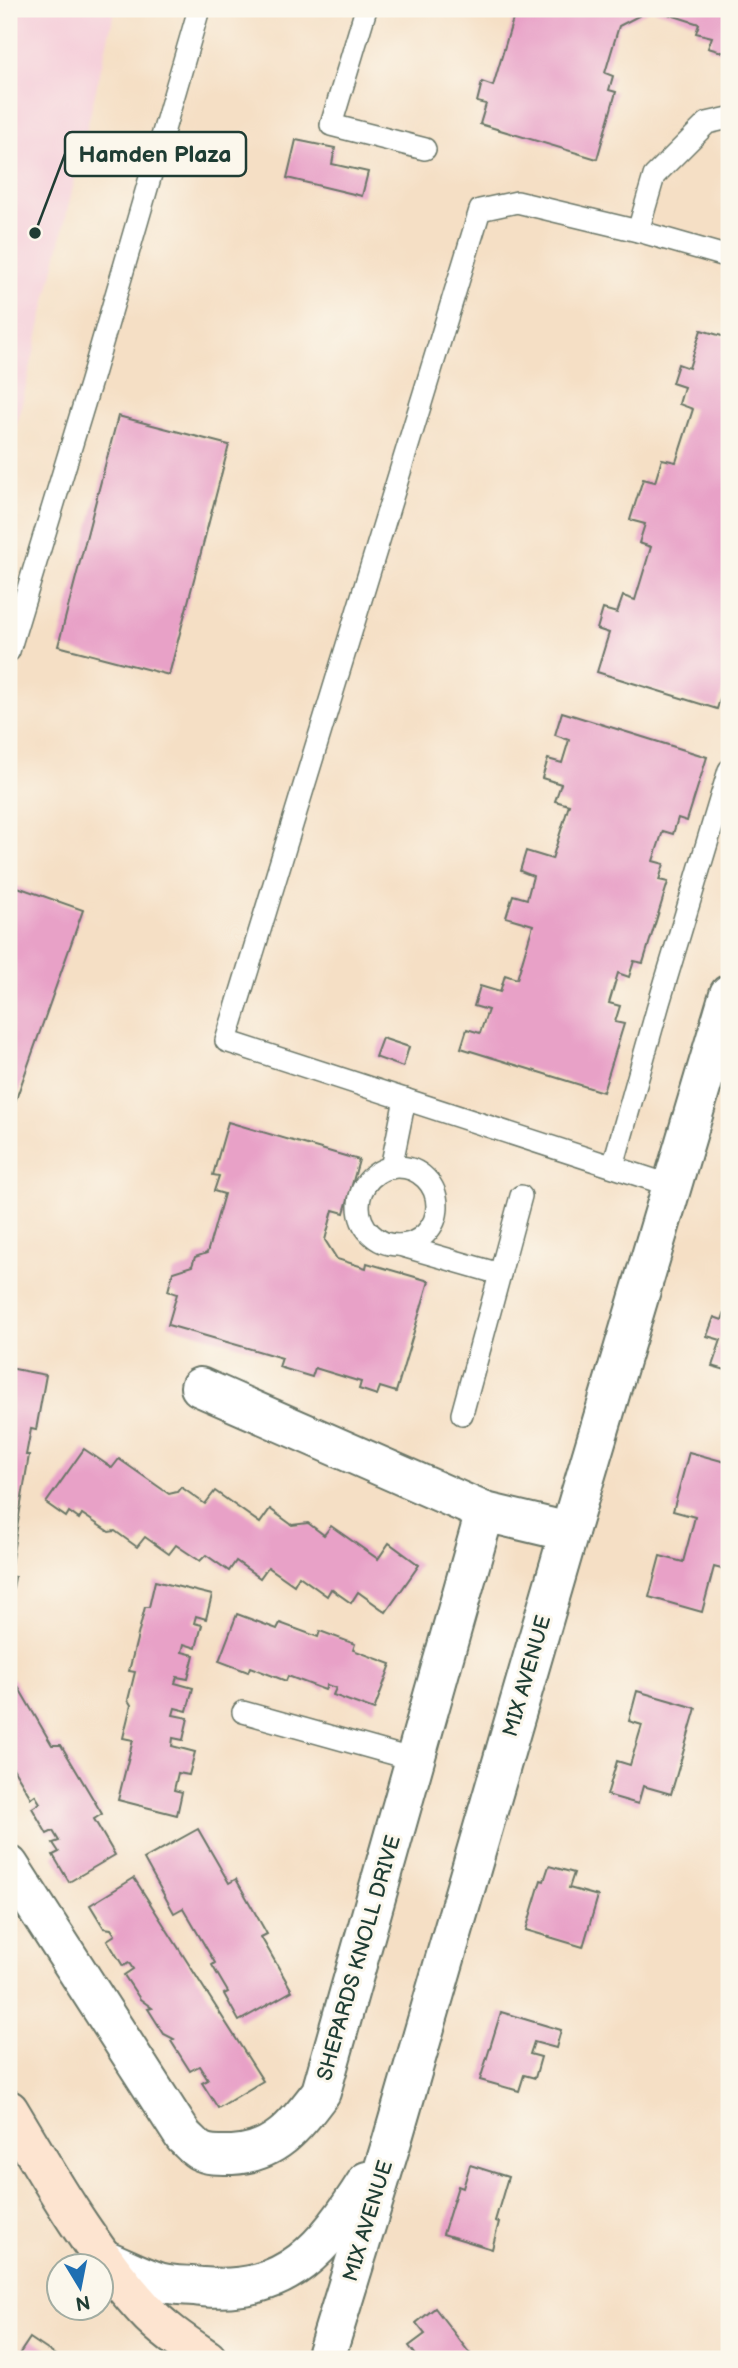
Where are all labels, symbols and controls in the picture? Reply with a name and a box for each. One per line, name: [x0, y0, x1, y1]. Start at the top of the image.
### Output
callout: Hamden Plaza: [65, 132, 246, 176]
text: Hamden Plaza: [79, 141, 231, 169]
street label: MIX AVENUE: [498, 1612, 556, 1740]
street label: SHEPARDS KNOLL DRIVE: [312, 1833, 406, 2083]
street label: MIX AVENUE: [338, 2158, 398, 2284]
north arrow: [46, 2252, 116, 2322]
text: N: [74, 2290, 92, 2315]

